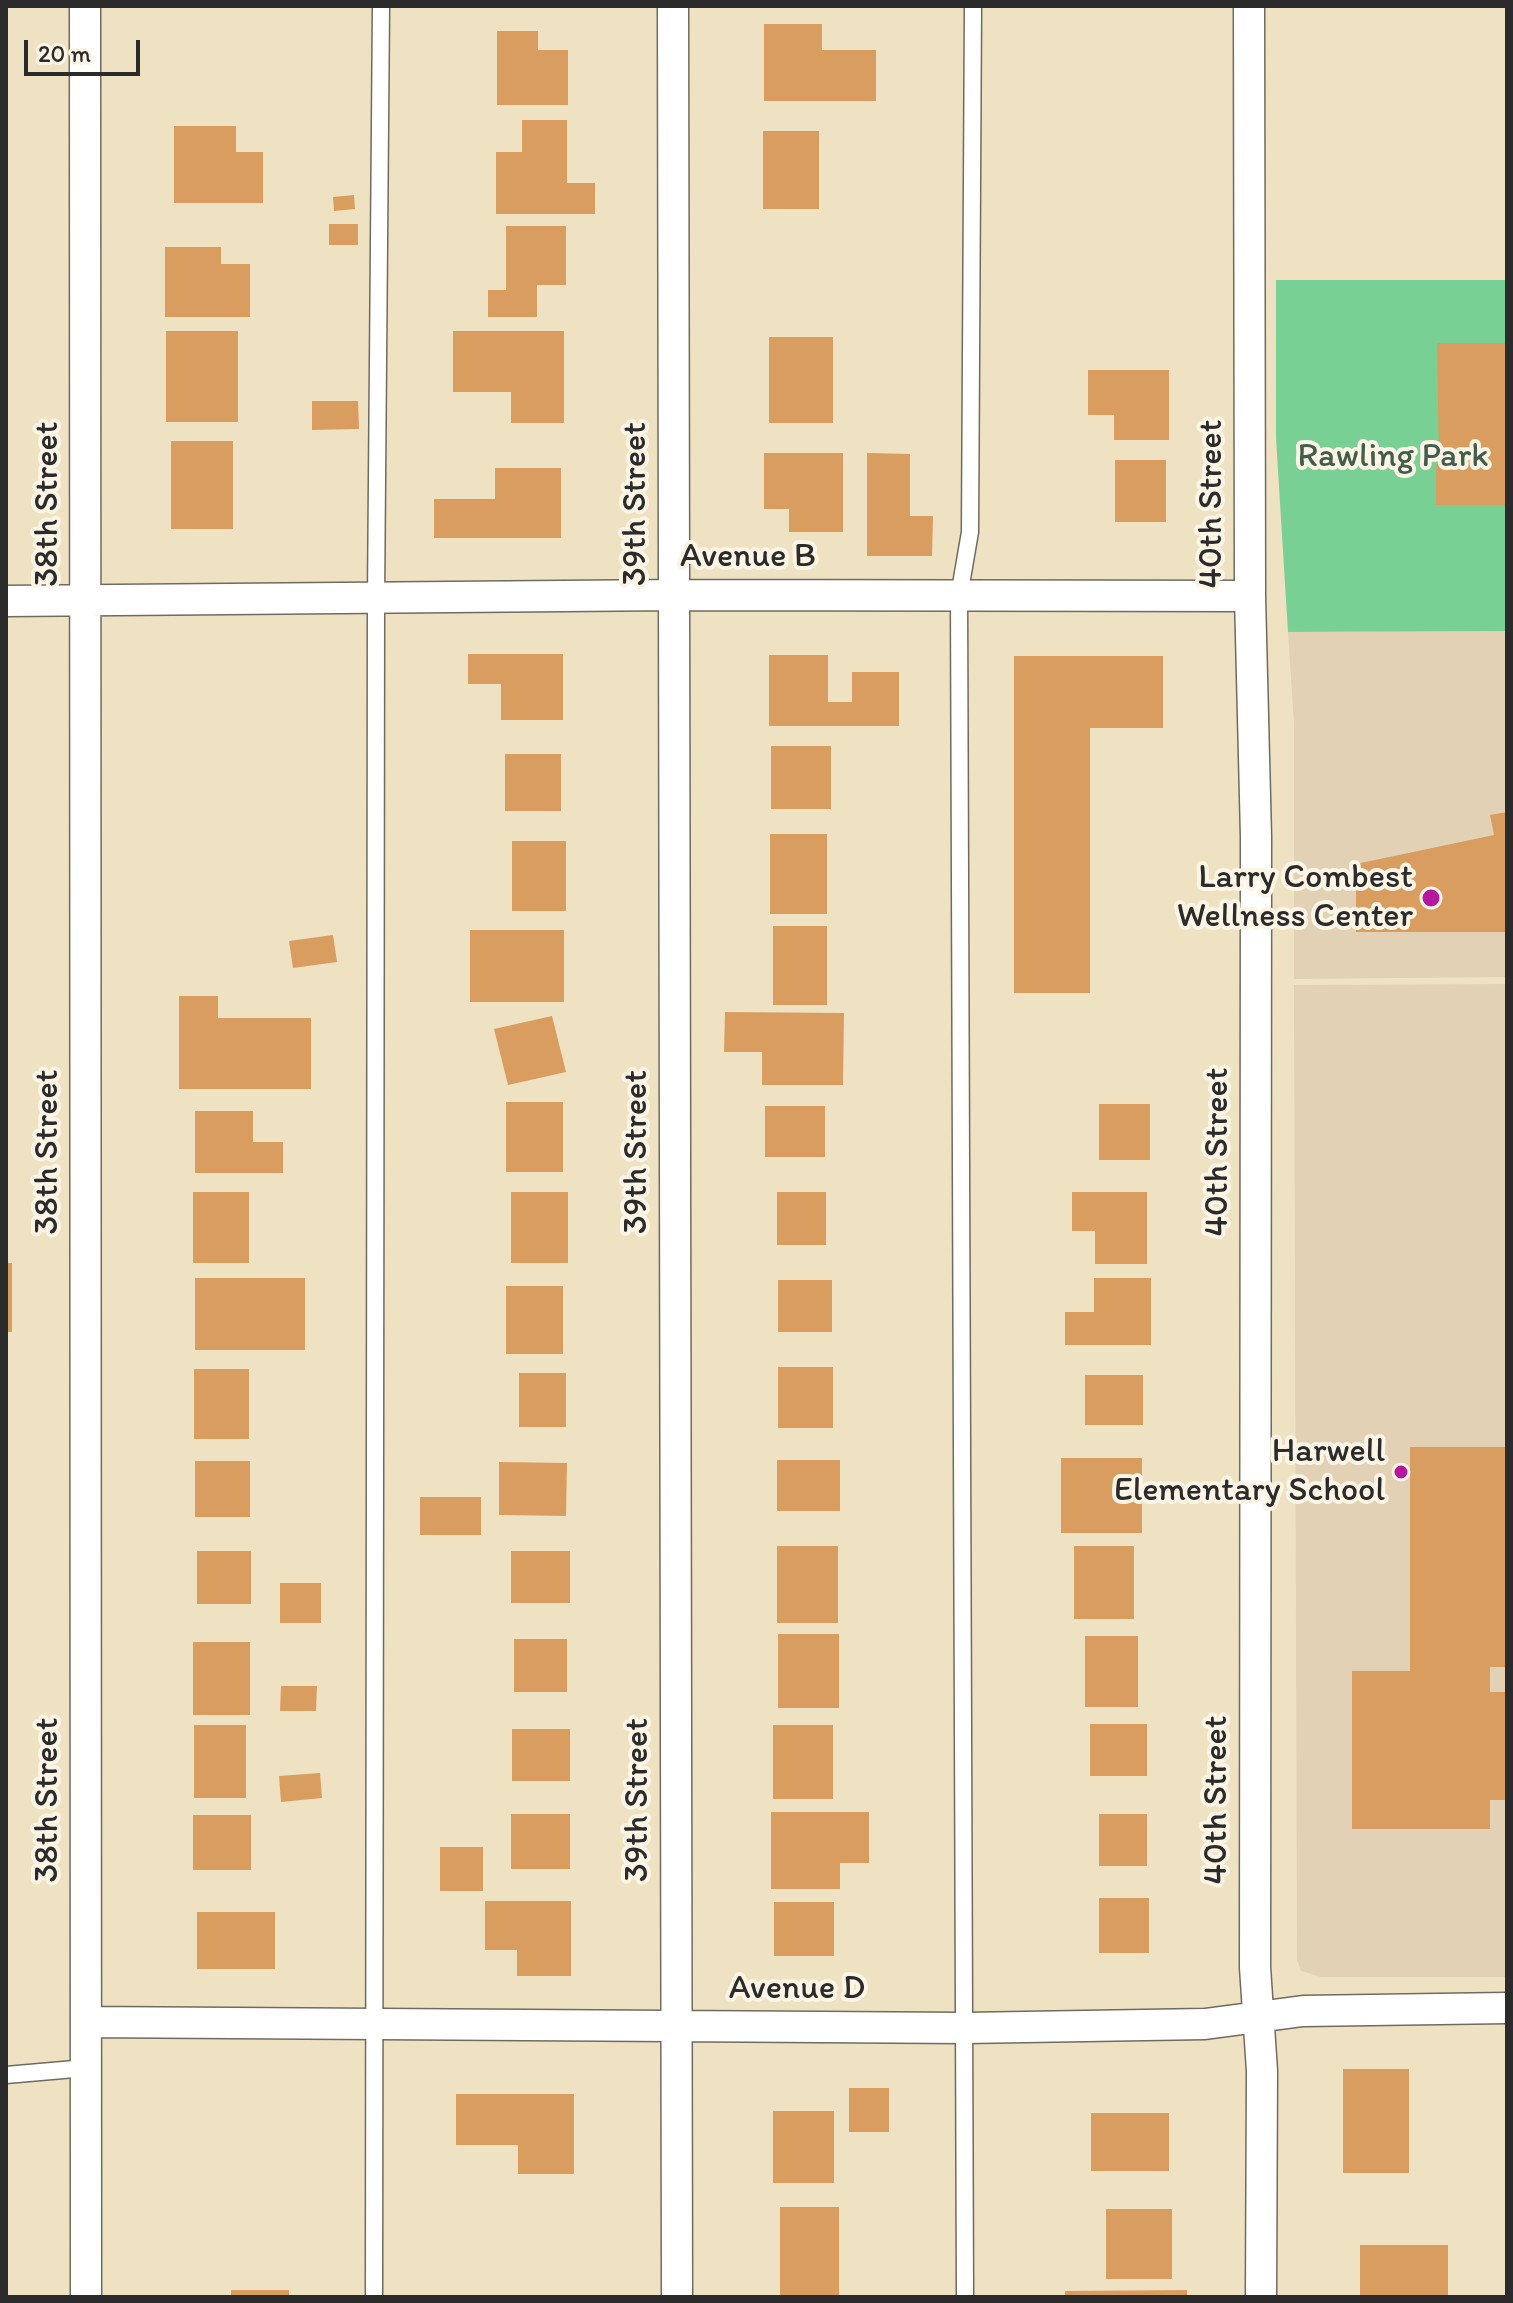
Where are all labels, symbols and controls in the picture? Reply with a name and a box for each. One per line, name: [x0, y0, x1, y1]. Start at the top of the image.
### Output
scale bar: [28, 24, 144, 74]
text: 20 m: [38, 39, 91, 68]
street label: 40th Street: [1192, 419, 1232, 589]
street label: 38th Street: [28, 422, 68, 586]
street label: 39th Street: [616, 422, 656, 586]
park label: Rawling Park: [1298, 437, 1488, 477]
street label: Avenue B: [680, 537, 816, 577]
place label: Larry Combest Wellness Center: [1177, 858, 1413, 938]
marker: Larry Combest Wellness Center: [1420, 887, 1442, 909]
street label: 40th Street: [1198, 1067, 1238, 1237]
street label: 38th Street: [28, 1070, 68, 1234]
street label: 39th Street: [617, 1070, 657, 1234]
place label: Harwell Elementary School: [1114, 1432, 1385, 1512]
marker: Harwell Elementary School: [1392, 1463, 1410, 1481]
street label: 40th Street: [1197, 1715, 1237, 1885]
street label: 38th Street: [28, 1718, 68, 1882]
street label: 39th Street: [618, 1718, 658, 1882]
street label: Avenue D: [729, 1969, 865, 2009]

